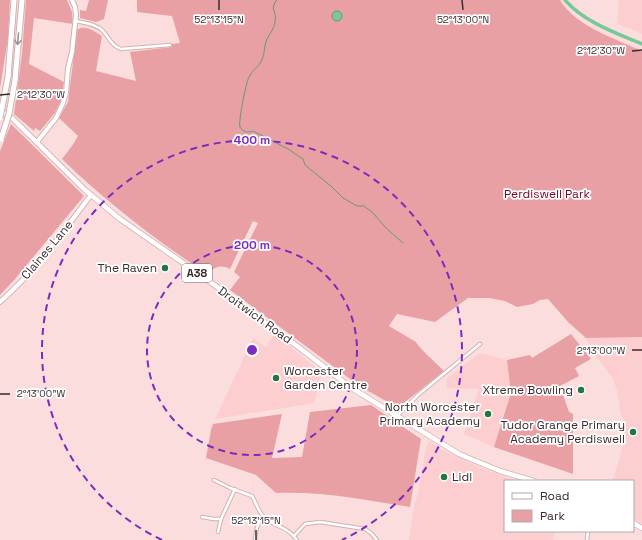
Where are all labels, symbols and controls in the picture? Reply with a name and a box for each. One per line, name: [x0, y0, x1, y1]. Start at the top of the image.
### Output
text: 52°13'15"N: [194, 13, 244, 26]
text: 52°13'00"N: [437, 13, 489, 26]
one-way arrow: [15, 32, 22, 45]
text: 2°12'30"W: [577, 44, 625, 57]
text: 2°12'30"W: [17, 88, 65, 101]
text: 400 m: [234, 132, 270, 148]
park label: Perdiswell Park: [504, 186, 590, 202]
street label: Claines Lane: [18, 217, 76, 283]
text: 200 m: [234, 237, 270, 253]
place label: The Raven: [98, 260, 157, 276]
marker: The Raven: [160, 263, 170, 273]
road number: A38: [182, 264, 212, 282]
street label: Droitwich Road: [215, 283, 295, 347]
centre of rings: [245, 343, 259, 357]
text: 2°13'00"W: [577, 344, 625, 357]
place label: Worcester Garden Centre: [284, 363, 367, 393]
marker: Worcester Garden Centre: [271, 373, 281, 383]
place label: Xtreme Bowling: [482, 382, 573, 398]
marker: Xtreme Bowling: [576, 385, 586, 395]
text: 2°13'00"W: [17, 387, 65, 400]
place label: North Worcester Primary Academy: [379, 399, 480, 429]
marker: North Worcester Primary Academy: [483, 409, 493, 419]
place label: Tudor Grange Primary Academy Perdiswell: [501, 417, 625, 447]
marker: Tudor Grange Primary Academy Perdiswell: [628, 427, 638, 437]
place label: Lidl: [452, 469, 472, 485]
marker: Lidl: [439, 472, 449, 482]
legend: [504, 480, 634, 532]
text: Road: [540, 488, 569, 504]
text: Park: [540, 508, 565, 524]
text: 52°13'15"N: [231, 514, 281, 527]

